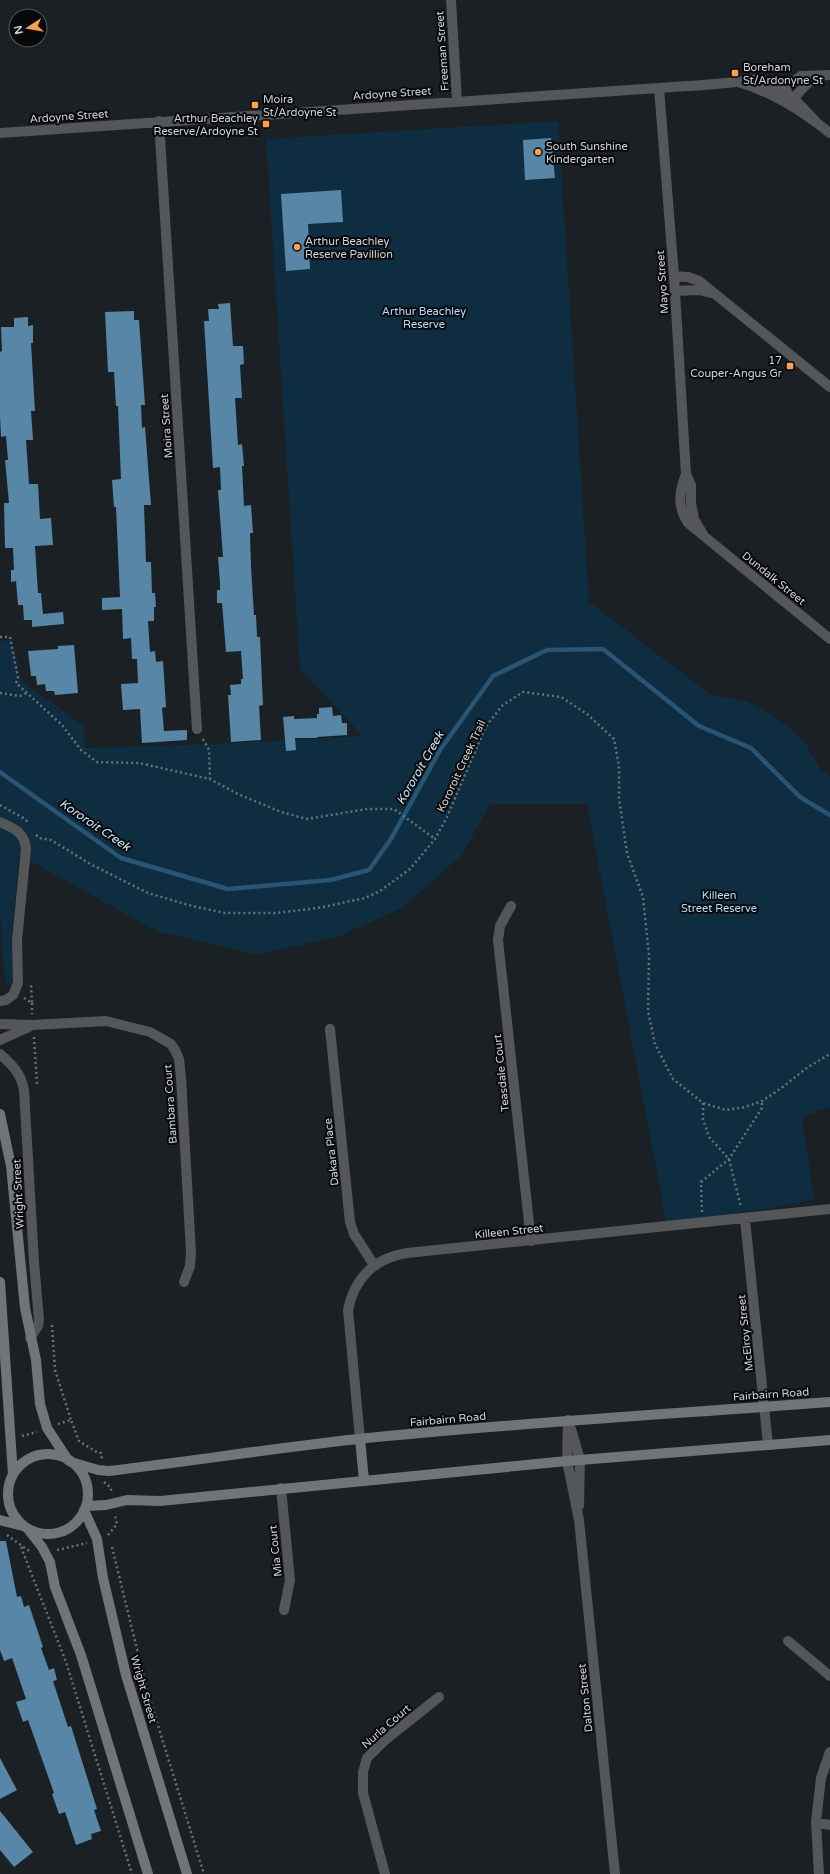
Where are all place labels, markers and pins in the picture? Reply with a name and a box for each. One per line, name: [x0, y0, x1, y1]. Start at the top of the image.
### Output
place label: Boreham St/Ardonyne St: [743, 61, 823, 87]
marker: Boreham St/Ardonyne St: [730, 68, 740, 78]
place label: Moira St/Ardoyne St: [263, 93, 336, 119]
marker: Moira St/Ardoyne St: [250, 100, 260, 110]
place label: Arthur Beachley Reserve/Ardoyne St: [154, 112, 258, 138]
marker: Arthur Beachley Reserve/Ardoyne St: [261, 119, 271, 129]
place label: South Sunshine Kindergarten: [546, 140, 628, 166]
marker: South Sunshine Kindergarten: [533, 147, 543, 157]
place label: Arthur Beachley Reserve Pavillion: [305, 235, 393, 261]
marker: Arthur Beachley Reserve Pavillion: [292, 242, 302, 252]
place label: 17 Couper-Angus Gr: [690, 354, 783, 380]
marker: 17 Couper-Angus Gr: [785, 361, 795, 371]

